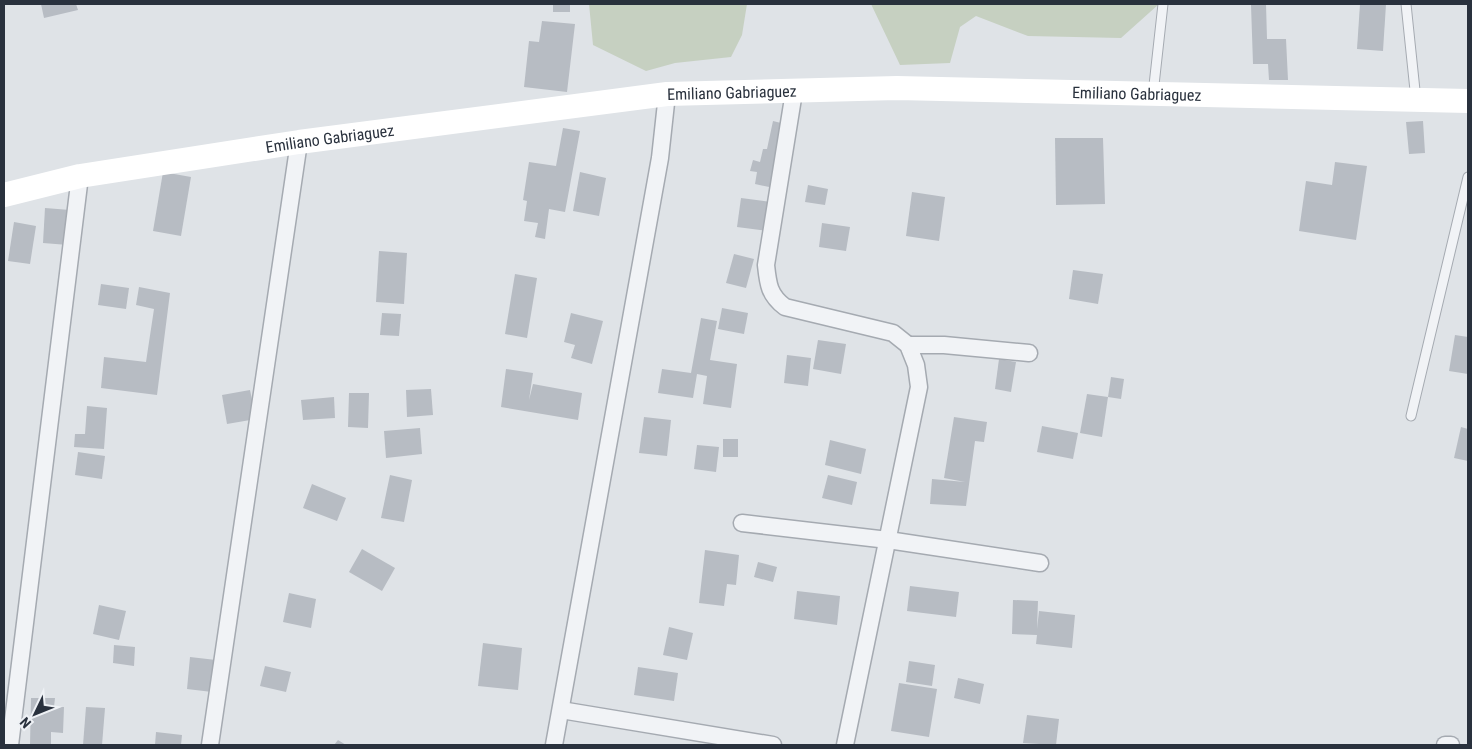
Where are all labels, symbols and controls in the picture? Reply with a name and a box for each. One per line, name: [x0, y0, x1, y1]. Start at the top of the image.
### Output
street label: Emiliano Gabriaguez: [667, 82, 797, 104]
street label: Emiliano Gabriaguez: [1072, 83, 1202, 105]
street label: Emiliano Gabriaguez: [264, 121, 395, 157]
north arrow: [10, 689, 60, 739]
text: N: [17, 714, 34, 731]

